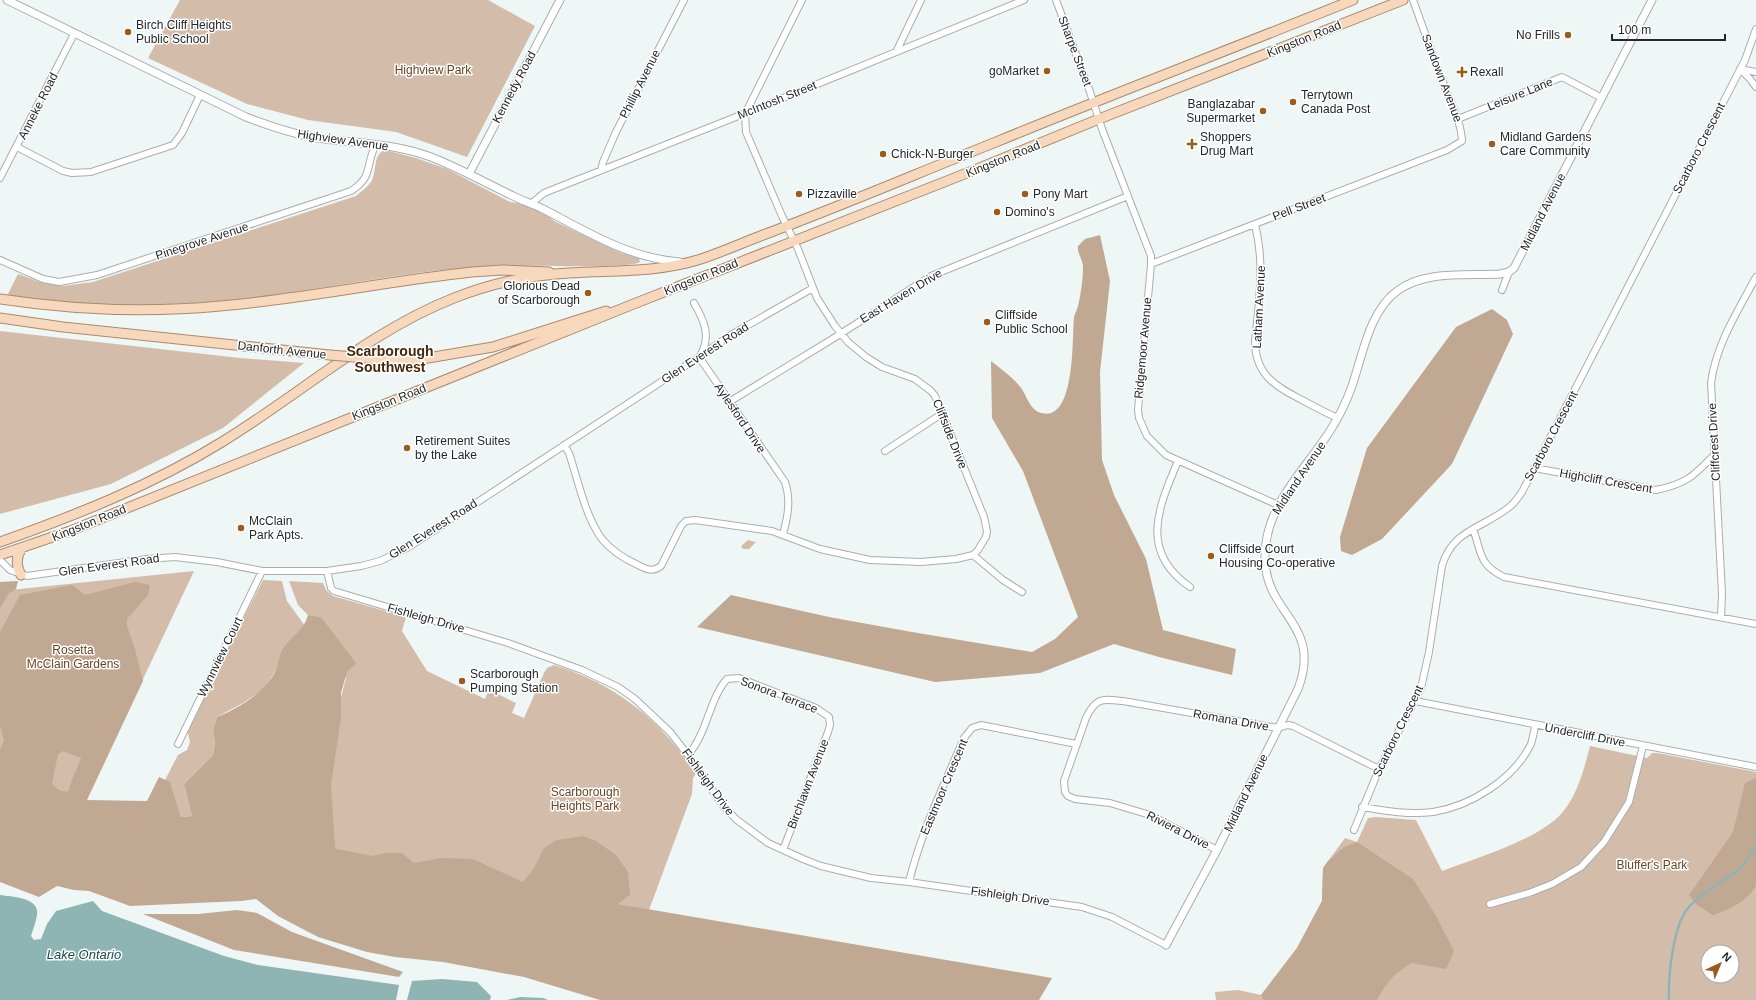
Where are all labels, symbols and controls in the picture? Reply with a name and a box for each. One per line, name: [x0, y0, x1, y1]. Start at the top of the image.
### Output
street label: Sharpe Street: [1055, 14, 1095, 89]
scale bar: [1612, 16, 1725, 42]
place label: Birch Cliff Heights Public School: [136, 18, 231, 46]
street label: Kingston Road: [1265, 18, 1343, 60]
text: 100 m: [1618, 23, 1651, 37]
marker: Birch Cliff Heights Public School: [123, 27, 133, 37]
place label: No Frills: [1516, 28, 1560, 42]
marker: No Frills: [1563, 30, 1573, 40]
street label: Sandown Avenue: [1419, 32, 1465, 124]
street label: Phillip Avenue: [617, 47, 663, 121]
street label: Kennedy Road: [489, 49, 539, 125]
park label: Highview Park: [395, 63, 472, 77]
place label: goMarket: [989, 64, 1040, 78]
place label: Rexall: [1470, 65, 1503, 79]
marker: goMarket: [1042, 66, 1052, 76]
marker: Rexall: [1457, 67, 1467, 77]
street label: Anneke Road: [15, 70, 61, 142]
street label: Leisure Lane: [1485, 74, 1555, 113]
street label: McIntosh Street: [735, 78, 819, 122]
place label: Terrytown Canada Post: [1301, 88, 1371, 116]
place label: Banglazabar Supermarket: [1186, 97, 1256, 125]
marker: Terrytown Canada Post: [1288, 97, 1298, 107]
street label: Scarboro Crescent: [1670, 100, 1728, 196]
marker: Banglazabar Supermarket: [1258, 106, 1268, 116]
street label: Highview Avenue: [297, 127, 390, 153]
place label: Shoppers Drug Mart: [1200, 130, 1254, 158]
place label: Midland Gardens Care Community: [1500, 130, 1591, 158]
street label: Kingston Road: [964, 138, 1042, 180]
marker: Shoppers Drug Mart: [1187, 139, 1197, 149]
marker: Midland Gardens Care Community: [1487, 139, 1497, 149]
place label: Chick-N-Burger: [891, 147, 974, 161]
marker: Chick-N-Burger: [878, 149, 888, 159]
street label: Midland Avenue: [1517, 171, 1569, 253]
place label: Pizzaville: [807, 187, 857, 201]
place label: Pony Mart: [1033, 187, 1088, 201]
marker: Pizzaville: [794, 189, 804, 199]
marker: Pony Mart: [1020, 189, 1030, 199]
street label: Pell Street: [1271, 190, 1328, 223]
place label: Domino's: [1005, 205, 1055, 219]
marker: Domino's: [992, 207, 1002, 217]
street label: Pinegrove Avenue: [154, 219, 251, 263]
street label: Kingston Road: [662, 256, 740, 298]
street label: Latham Avenue: [1250, 265, 1268, 349]
street label: East Haven Drive: [857, 266, 945, 326]
place label: Glorious Dead of Scarborough: [498, 279, 580, 307]
marker: Glorious Dead of Scarborough: [583, 288, 593, 298]
street label: Ridgemoor Avenue: [1132, 296, 1154, 399]
place label: Cliffside Public School: [995, 308, 1068, 336]
marker: Cliffside Public School: [982, 317, 992, 327]
street label: Glen Everest Road: [659, 320, 751, 386]
street label: Danforth Avenue: [237, 338, 327, 362]
district label: Scarborough Southwest: [346, 343, 434, 375]
street label: Aylesford Drive: [712, 380, 769, 456]
street label: Kingston Road: [350, 381, 428, 423]
street label: Scarboro Crescent: [1521, 388, 1581, 483]
street label: Cliffside Drive: [930, 397, 970, 471]
street label: Cliffcrest Drive: [1705, 402, 1723, 481]
place label: Retirement Suites by the Lake: [415, 434, 510, 462]
street label: Midland Avenue: [1269, 439, 1329, 517]
marker: Retirement Suites by the Lake: [402, 443, 412, 453]
street label: Highcliff Crescent: [1559, 466, 1654, 496]
street label: Glen Everest Road: [386, 496, 480, 562]
street label: Kingston Road: [50, 502, 128, 544]
place label: McClain Park Apts.: [249, 514, 304, 542]
marker: McClain Park Apts.: [236, 523, 246, 533]
place label: Cliffside Court Housing Co-operative: [1219, 542, 1335, 570]
street label: Glen Everest Road: [58, 551, 160, 579]
marker: Cliffside Court Housing Co-operative: [1206, 551, 1216, 561]
street label: Fishleigh Drive: [386, 600, 466, 636]
street label: Wynnview Court: [195, 614, 246, 699]
park label: Rosetta McClain Gardens: [27, 643, 119, 671]
place label: Scarborough Pumping Station: [470, 667, 558, 695]
street label: Sonora Terrace: [738, 674, 820, 716]
marker: Scarborough Pumping Station: [457, 676, 467, 686]
street label: Scarboro Crescent: [1370, 682, 1427, 779]
street label: Romana Drive: [1192, 706, 1270, 734]
street label: Undercliff Drive: [1544, 720, 1627, 750]
street label: Eastmoor Crescent: [917, 736, 971, 837]
street label: Birchlawn Avenue: [784, 737, 832, 831]
street label: Fishleigh Drive: [679, 746, 737, 818]
street label: Midland Avenue: [1221, 751, 1271, 834]
park label: Scarborough Heights Park: [551, 785, 620, 813]
street label: Riviera Drive: [1144, 808, 1212, 852]
park label: Bluffer's Park: [1617, 858, 1688, 872]
street label: Fishleigh Drive: [970, 884, 1051, 908]
north arrow: [1700, 944, 1740, 984]
water label: Lake Ontario: [47, 947, 121, 962]
text: N: [1720, 950, 1734, 964]

